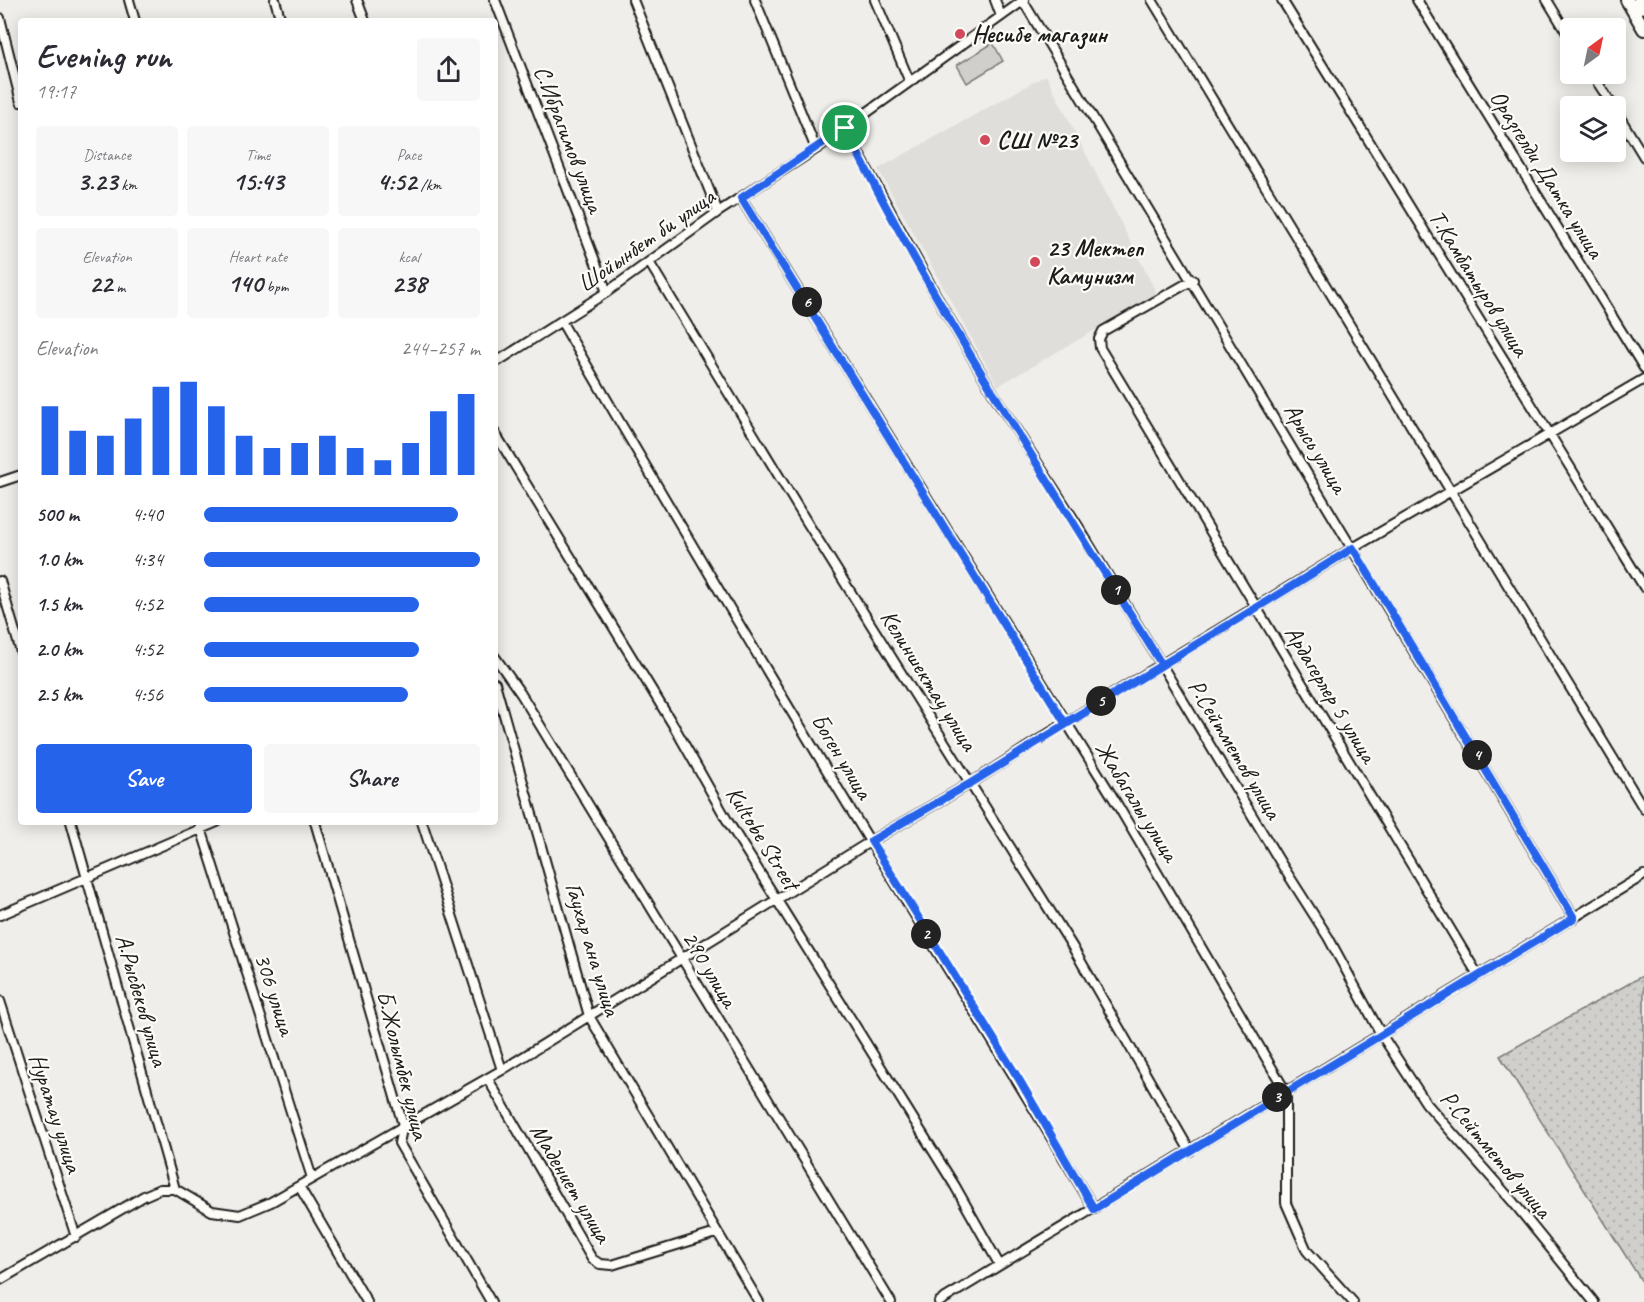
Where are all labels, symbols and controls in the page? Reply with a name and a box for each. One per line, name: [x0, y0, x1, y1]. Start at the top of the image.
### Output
north arrow: [1560, 18, 1626, 84]
map controls: [1560, 18, 1626, 162]
place label: Несибе магазин: [972, 19, 1109, 50]
marker: Несибе магазин: [953, 27, 967, 41]
text: Evening run: [36, 35, 171, 77]
button: share: [417, 38, 480, 101]
street label: С.Ибрагимов улица: [527, 61, 612, 219]
text: 19:17: [36, 79, 76, 104]
street label: Оразгелди Датка улица: [1483, 84, 1611, 265]
button: layers: [1560, 96, 1626, 162]
pin: [819, 102, 870, 153]
icon: arrive: [828, 111, 861, 144]
place label: СШ №23: [997, 125, 1079, 155]
marker: СШ №23: [978, 133, 992, 147]
text: Distance: [83, 145, 131, 165]
text: Time: [246, 145, 270, 165]
text: Pace: [397, 145, 421, 165]
text: 3.23: [77, 165, 117, 198]
text: 15:43: [232, 165, 284, 198]
text: 4:52: [377, 165, 417, 198]
text: km: [117, 175, 137, 195]
text: /km: [417, 175, 441, 195]
street label: Шойынбет би улица: [571, 181, 722, 298]
street label: Т.Камбатыров улица: [1422, 204, 1537, 363]
place label: 23 Мектеп Камунизм: [1047, 233, 1145, 291]
text: Elevation: [82, 247, 132, 267]
text: Heart rate: [229, 247, 287, 267]
text: kcal: [398, 247, 420, 267]
marker: 23 Мектеп Камунизм: [1028, 255, 1042, 269]
text: 22: [89, 267, 112, 300]
text: 140: [228, 267, 263, 300]
text: 238: [391, 267, 427, 300]
text: m: [112, 277, 125, 297]
text: bpm: [263, 277, 288, 297]
pin: 6: [792, 287, 822, 317]
text: 6: [803, 292, 811, 312]
text: Elevation: [36, 336, 98, 361]
text: 244–257 m: [401, 336, 480, 361]
street label: Арысь улица: [1277, 398, 1356, 500]
text: 500 m: [36, 502, 79, 527]
text: 4:40: [132, 502, 163, 527]
text: 1.0 km: [36, 547, 83, 572]
text: 4:34: [132, 547, 163, 572]
pin: 1: [1101, 575, 1131, 605]
text: 1: [1112, 580, 1120, 600]
text: 1.5 km: [36, 592, 82, 617]
text: 4:52: [132, 592, 163, 617]
street label: Келиншектау улица: [874, 604, 985, 757]
street label: Ардагерлер 5 улица: [1278, 620, 1385, 770]
text: 2.0 km: [36, 637, 83, 662]
text: 4:52: [132, 637, 163, 662]
street label: Р.Сейтметов улица: [1181, 674, 1289, 826]
text: 2.5 km: [36, 682, 82, 707]
text: 4:56: [132, 682, 163, 707]
pin: 5: [1086, 686, 1116, 716]
text: 5: [1098, 691, 1104, 711]
street label: Боген улица: [805, 708, 880, 806]
street label: Жабагалы улица: [1088, 735, 1187, 869]
pin: 4: [1462, 740, 1492, 770]
button: Save: [36, 744, 252, 813]
button: Share: [264, 744, 480, 813]
text: 4: [1473, 745, 1481, 765]
street label: Kultobe Street: [719, 781, 808, 898]
street label: Гаухар ана улица: [559, 879, 628, 1020]
pin: 2: [911, 919, 941, 949]
text: 2: [922, 924, 930, 944]
street label: 290 улица: [675, 925, 746, 1015]
street label: А.Рысбеков улица: [109, 931, 176, 1071]
street label: 306 улица: [248, 949, 303, 1041]
street label: Б.Жолымбек улица: [370, 988, 436, 1144]
street label: Нуратау улица: [23, 1050, 90, 1178]
pin: 3: [1262, 1082, 1292, 1112]
street label: Р.Сейтметов улица: [1434, 1084, 1559, 1225]
text: 3: [1273, 1087, 1281, 1107]
street label: Мадениет улица: [524, 1118, 619, 1249]

